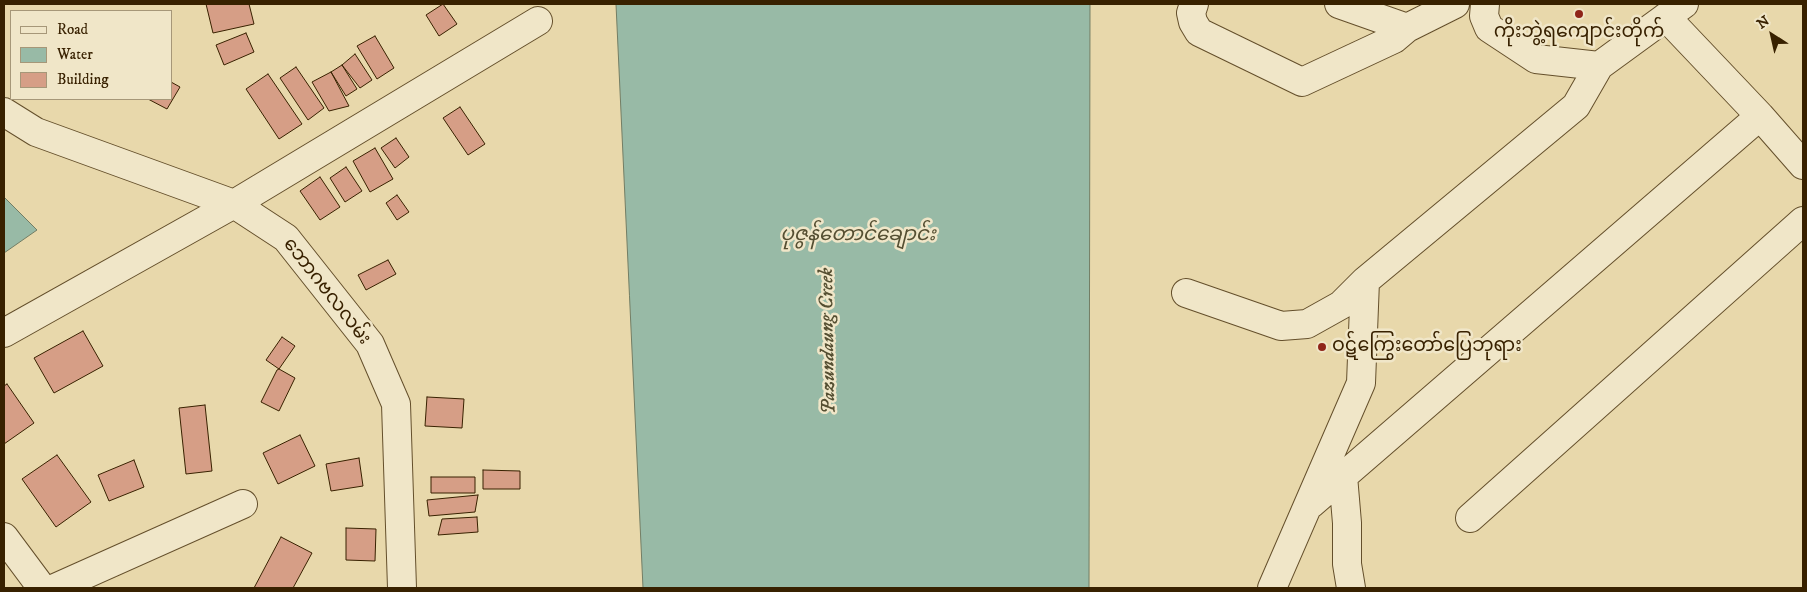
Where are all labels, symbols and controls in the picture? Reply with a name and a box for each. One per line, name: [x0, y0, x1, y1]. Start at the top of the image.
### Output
marker: ကိုးဘွဲ့ရကျောင်းတိုက်: [1573, 8, 1585, 20]
legend: [10, 10, 172, 100]
north arrow: [1747, 10, 1797, 60]
text: N: [1754, 12, 1773, 33]
text: Road: [57, 20, 88, 39]
place label: ကိုးဘွဲ့ရကျောင်းတိုက်: [1494, 22, 1664, 44]
text: Water: [57, 45, 93, 64]
text: Building: [57, 70, 109, 89]
water label: ပုဇွန်တောင်ချောင်း: [780, 224, 936, 248]
street label: ဘောဂဗလလမ်း: [277, 234, 375, 350]
water label: Pazundaung Creek: [816, 268, 842, 414]
place label: ဝဋ်ကြွေးတော်ပြေဘုရား: [1332, 336, 1522, 358]
marker: ဝဋ်ကြွေးတော်ပြေဘုရား: [1316, 341, 1328, 353]

